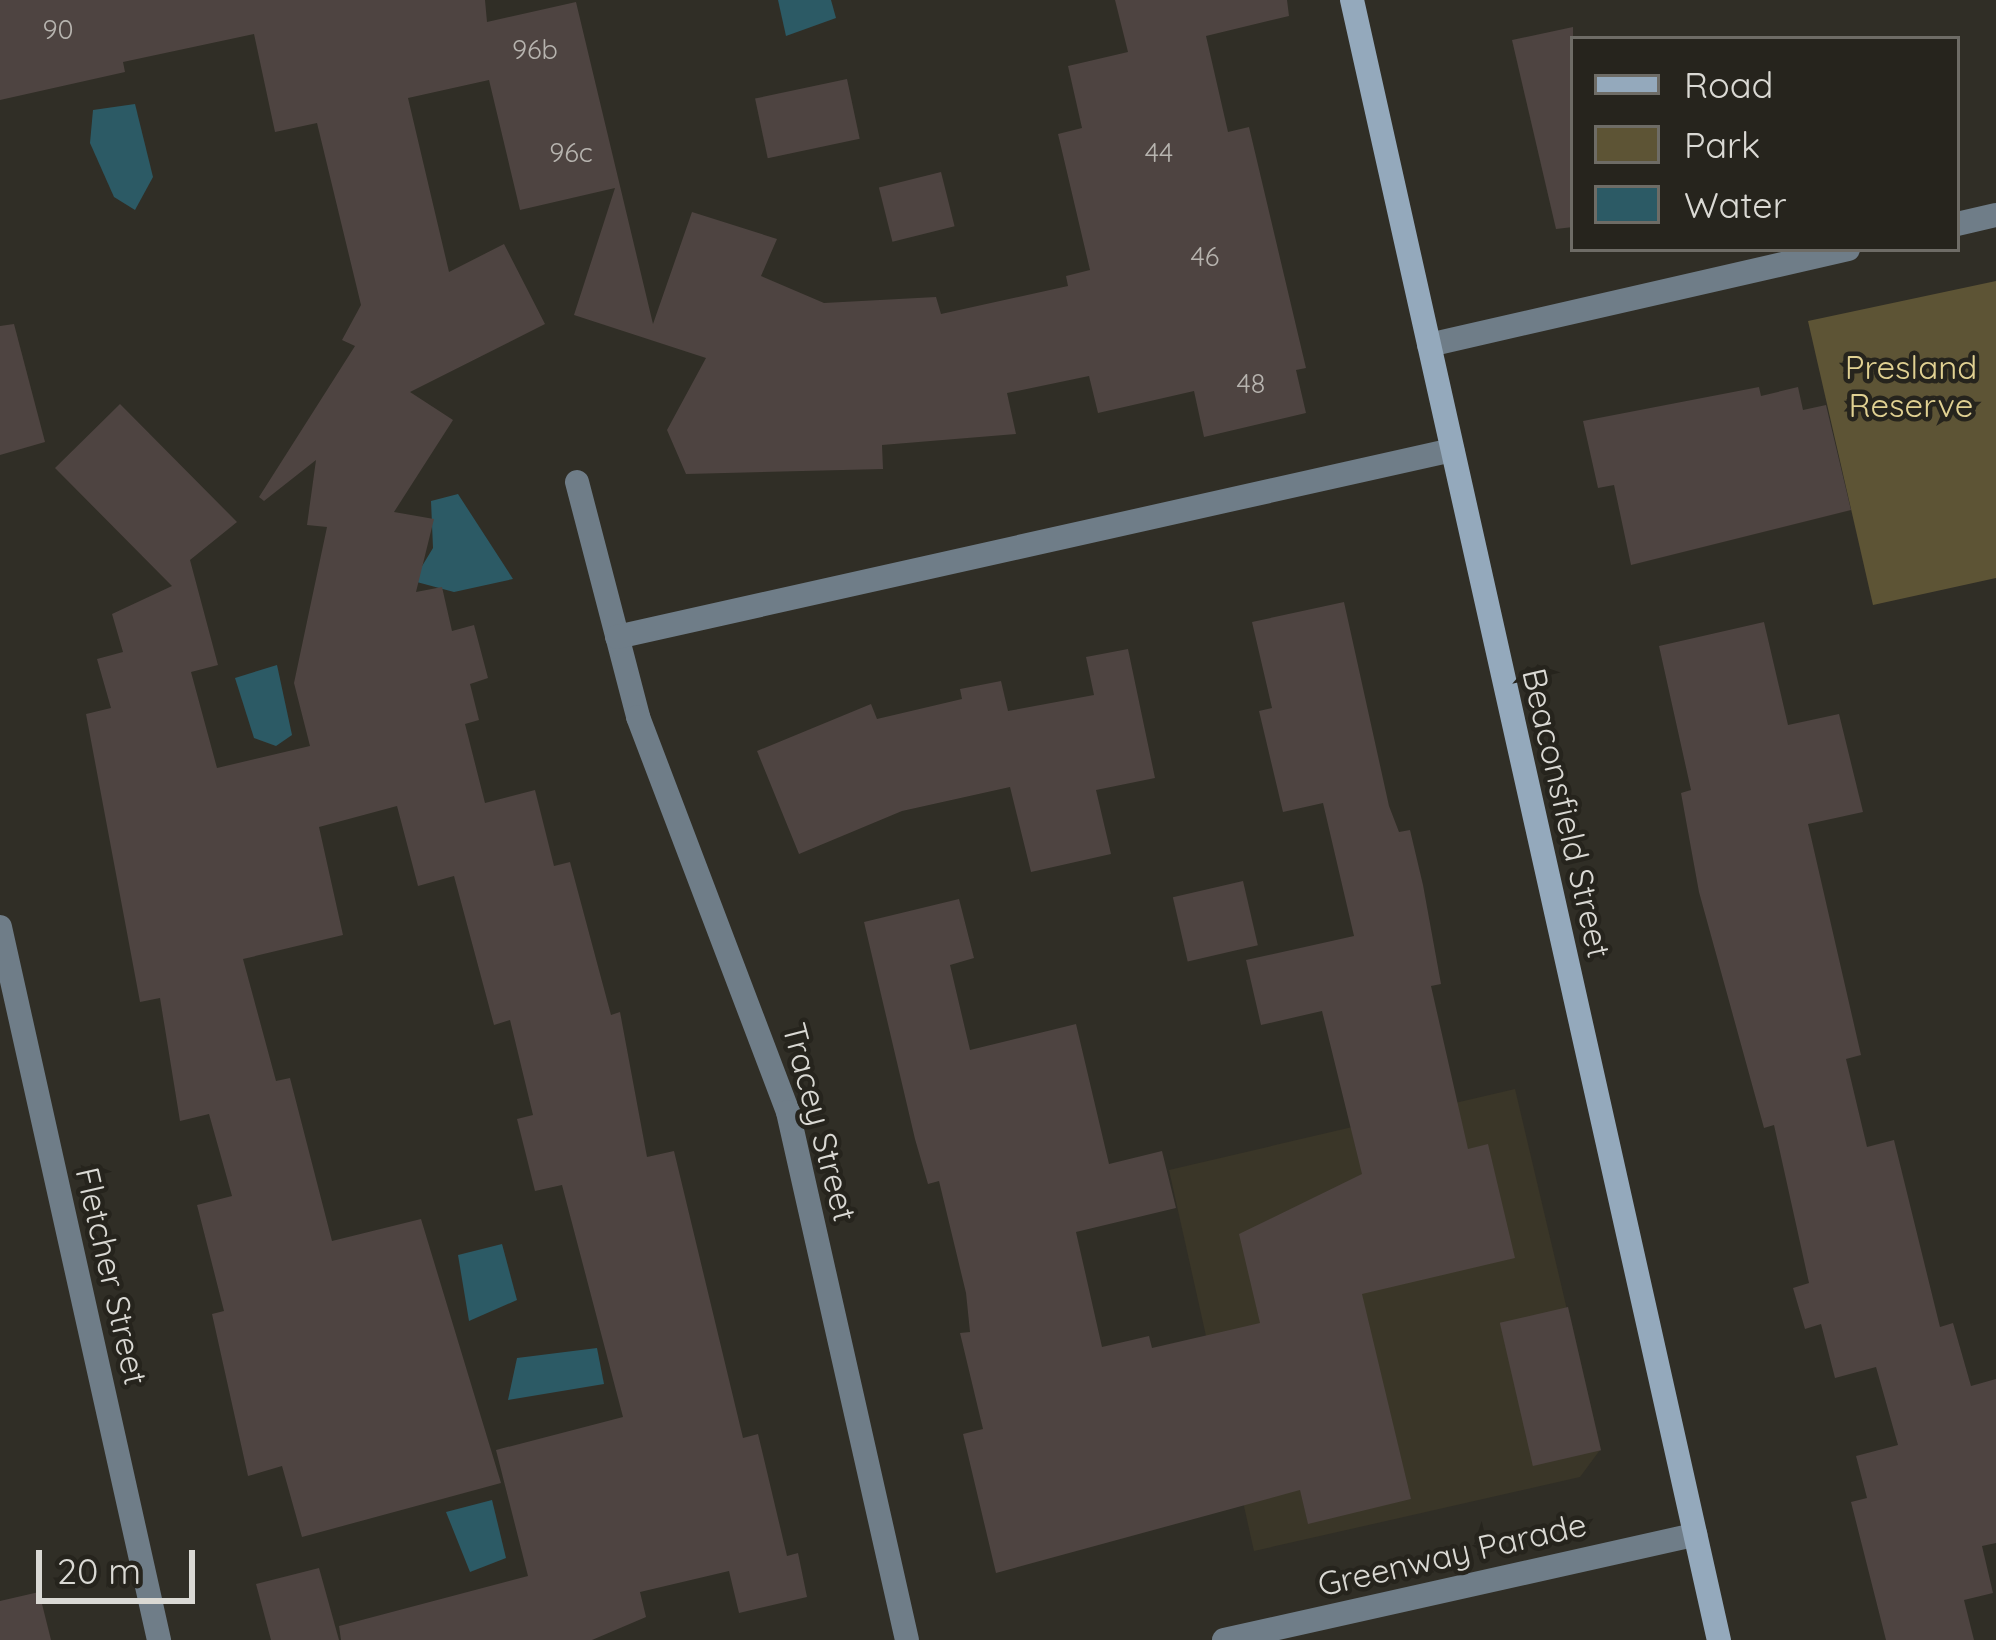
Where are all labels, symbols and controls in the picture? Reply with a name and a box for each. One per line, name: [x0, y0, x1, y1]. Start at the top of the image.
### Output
house number: 90: [42, 14, 74, 46]
house number: 96b: [512, 34, 558, 66]
legend: [1570, 36, 1960, 252]
text: Road: [1684, 62, 1773, 107]
text: Park: [1684, 122, 1760, 167]
house number: 96c: [549, 137, 593, 169]
house number: 44: [1145, 137, 1173, 169]
text: Water: [1684, 182, 1787, 227]
house number: 46: [1191, 241, 1219, 273]
park label: Presland Reserve: [1845, 347, 1977, 425]
house number: 48: [1237, 368, 1265, 400]
street label: Beaconsfield Street: [1514, 664, 1620, 962]
street label: Tracey Street: [775, 1018, 865, 1226]
street label: Fletcher Street: [68, 1163, 156, 1389]
street label: Greenway Parade: [1314, 1504, 1590, 1604]
scale bar: [42, 1526, 201, 1600]
text: 20 m: [57, 1548, 141, 1593]

